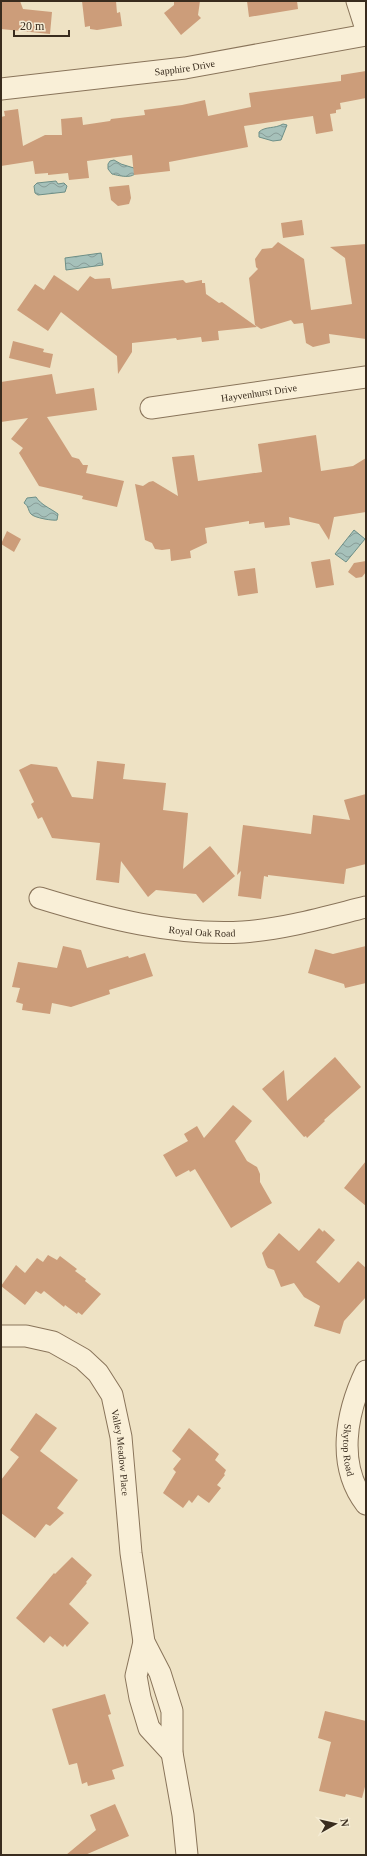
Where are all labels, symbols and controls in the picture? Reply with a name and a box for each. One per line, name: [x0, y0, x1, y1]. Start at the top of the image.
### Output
scale bar: [14, 12, 69, 38]
text: 20 m: [20, 19, 45, 33]
street label: Sapphire Drive: [154, 57, 216, 77]
street label: Hayvenhurst Drive: [220, 381, 298, 403]
street label: Royal Oak Road: [168, 923, 236, 938]
street label: Valley Meadow Place: [110, 1408, 132, 1497]
street label: Skytop Road: [342, 1423, 357, 1477]
north arrow: [315, 1804, 355, 1844]
text: N: [338, 1818, 351, 1827]

